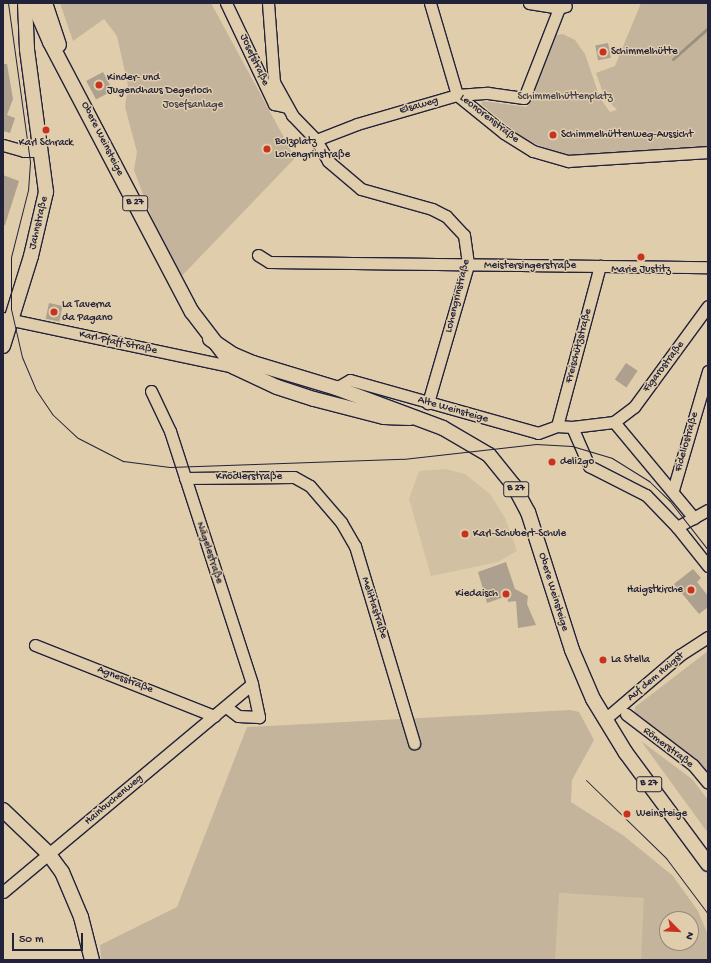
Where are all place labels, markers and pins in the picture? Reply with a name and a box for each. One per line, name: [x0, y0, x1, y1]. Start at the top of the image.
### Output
place label: Schimmelhütte: [611, 45, 678, 59]
marker: Schimmelhütte: [598, 47, 608, 57]
place label: Kinder- und Jugendhaus Degerloch: [107, 72, 212, 98]
marker: Kinder- und Jugendhaus Degerloch: [94, 80, 104, 90]
marker: Karl Schrack: [41, 125, 51, 135]
place label: Schimmelhüttenweg-Aussicht: [561, 128, 693, 142]
marker: Schimmelhüttenweg-Aussicht: [548, 130, 558, 140]
place label: Karl Schrack: [19, 136, 73, 150]
place label: Bolzplatz Lohengrinstraße: [275, 136, 350, 162]
marker: Bolzplatz Lohengrinstraße: [262, 144, 272, 154]
marker: Marie Justitz: [636, 252, 646, 262]
place label: Marie Justitz: [611, 263, 671, 277]
place label: La Taverna da Pagano: [62, 299, 113, 325]
marker: La Taverna da Pagano: [49, 307, 59, 317]
place label: deli2go: [560, 455, 594, 469]
marker: deli2go: [547, 457, 557, 467]
place label: Karl-Schubert-Schule: [473, 527, 566, 541]
marker: Karl-Schubert-Schule: [460, 529, 470, 539]
place label: Haigstkirche: [627, 583, 683, 597]
marker: Haigstkirche: [686, 585, 696, 595]
place label: Kiedaisch: [455, 587, 498, 601]
marker: Kiedaisch: [501, 589, 511, 599]
place label: La Stella: [611, 653, 650, 667]
marker: La Stella: [598, 655, 608, 665]
place label: Weinsteige: [636, 807, 687, 821]
marker: Weinsteige: [621, 808, 633, 820]

